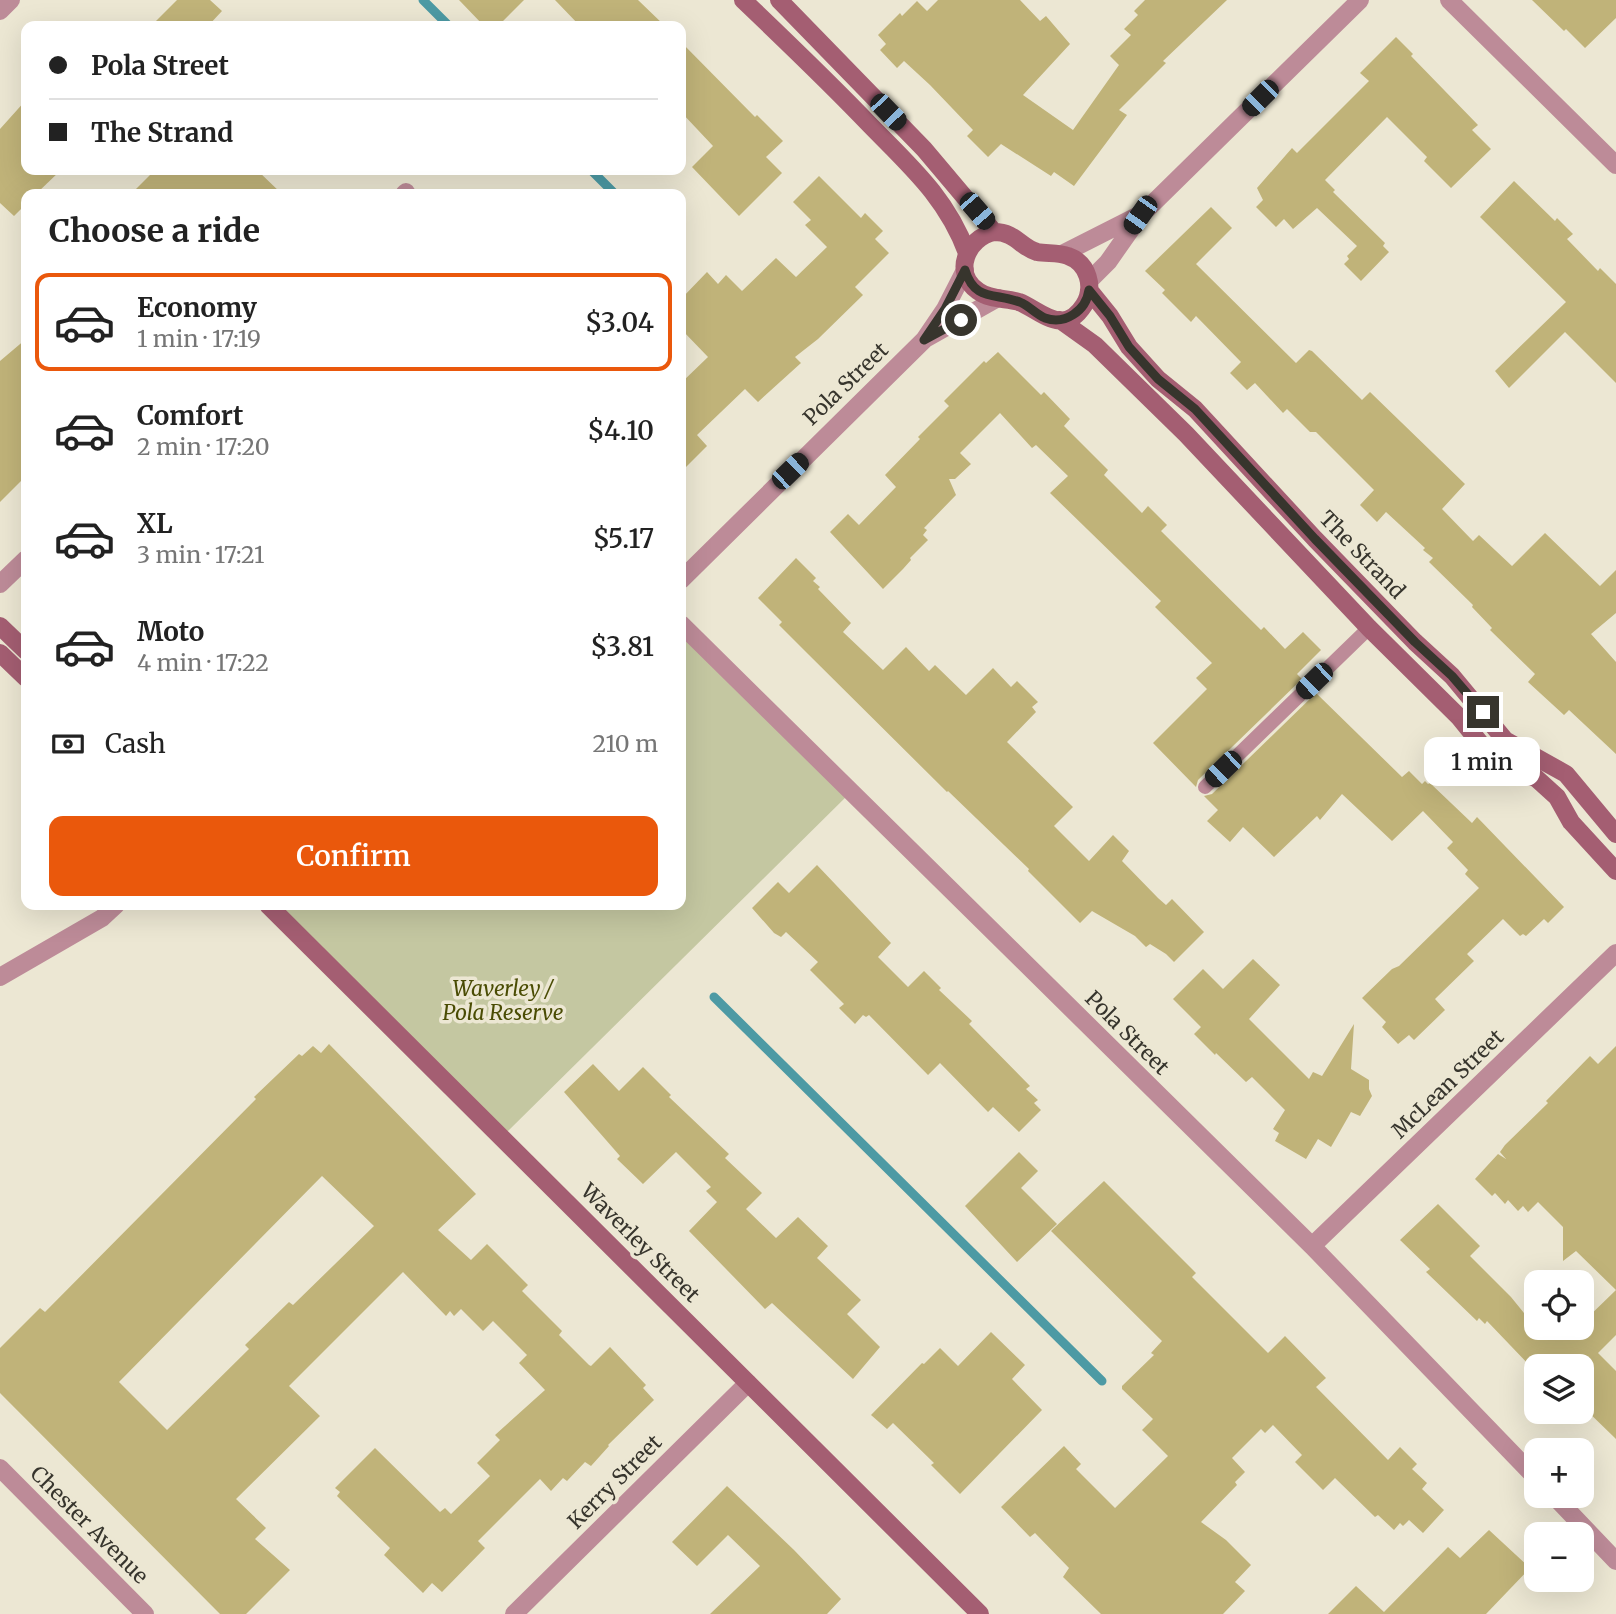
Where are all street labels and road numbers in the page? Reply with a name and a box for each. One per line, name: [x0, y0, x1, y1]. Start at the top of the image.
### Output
street label: Pola Street: [797, 336, 894, 431]
street label: The Strand: [1314, 505, 1411, 605]
street label: Pola Street: [1080, 985, 1175, 1080]
street label: McLean Street: [1386, 1023, 1509, 1144]
street label: Waverley Street: [574, 1177, 706, 1308]
street label: Kerry Street: [562, 1429, 667, 1534]
street label: Chester Avenue: [25, 1460, 154, 1589]

